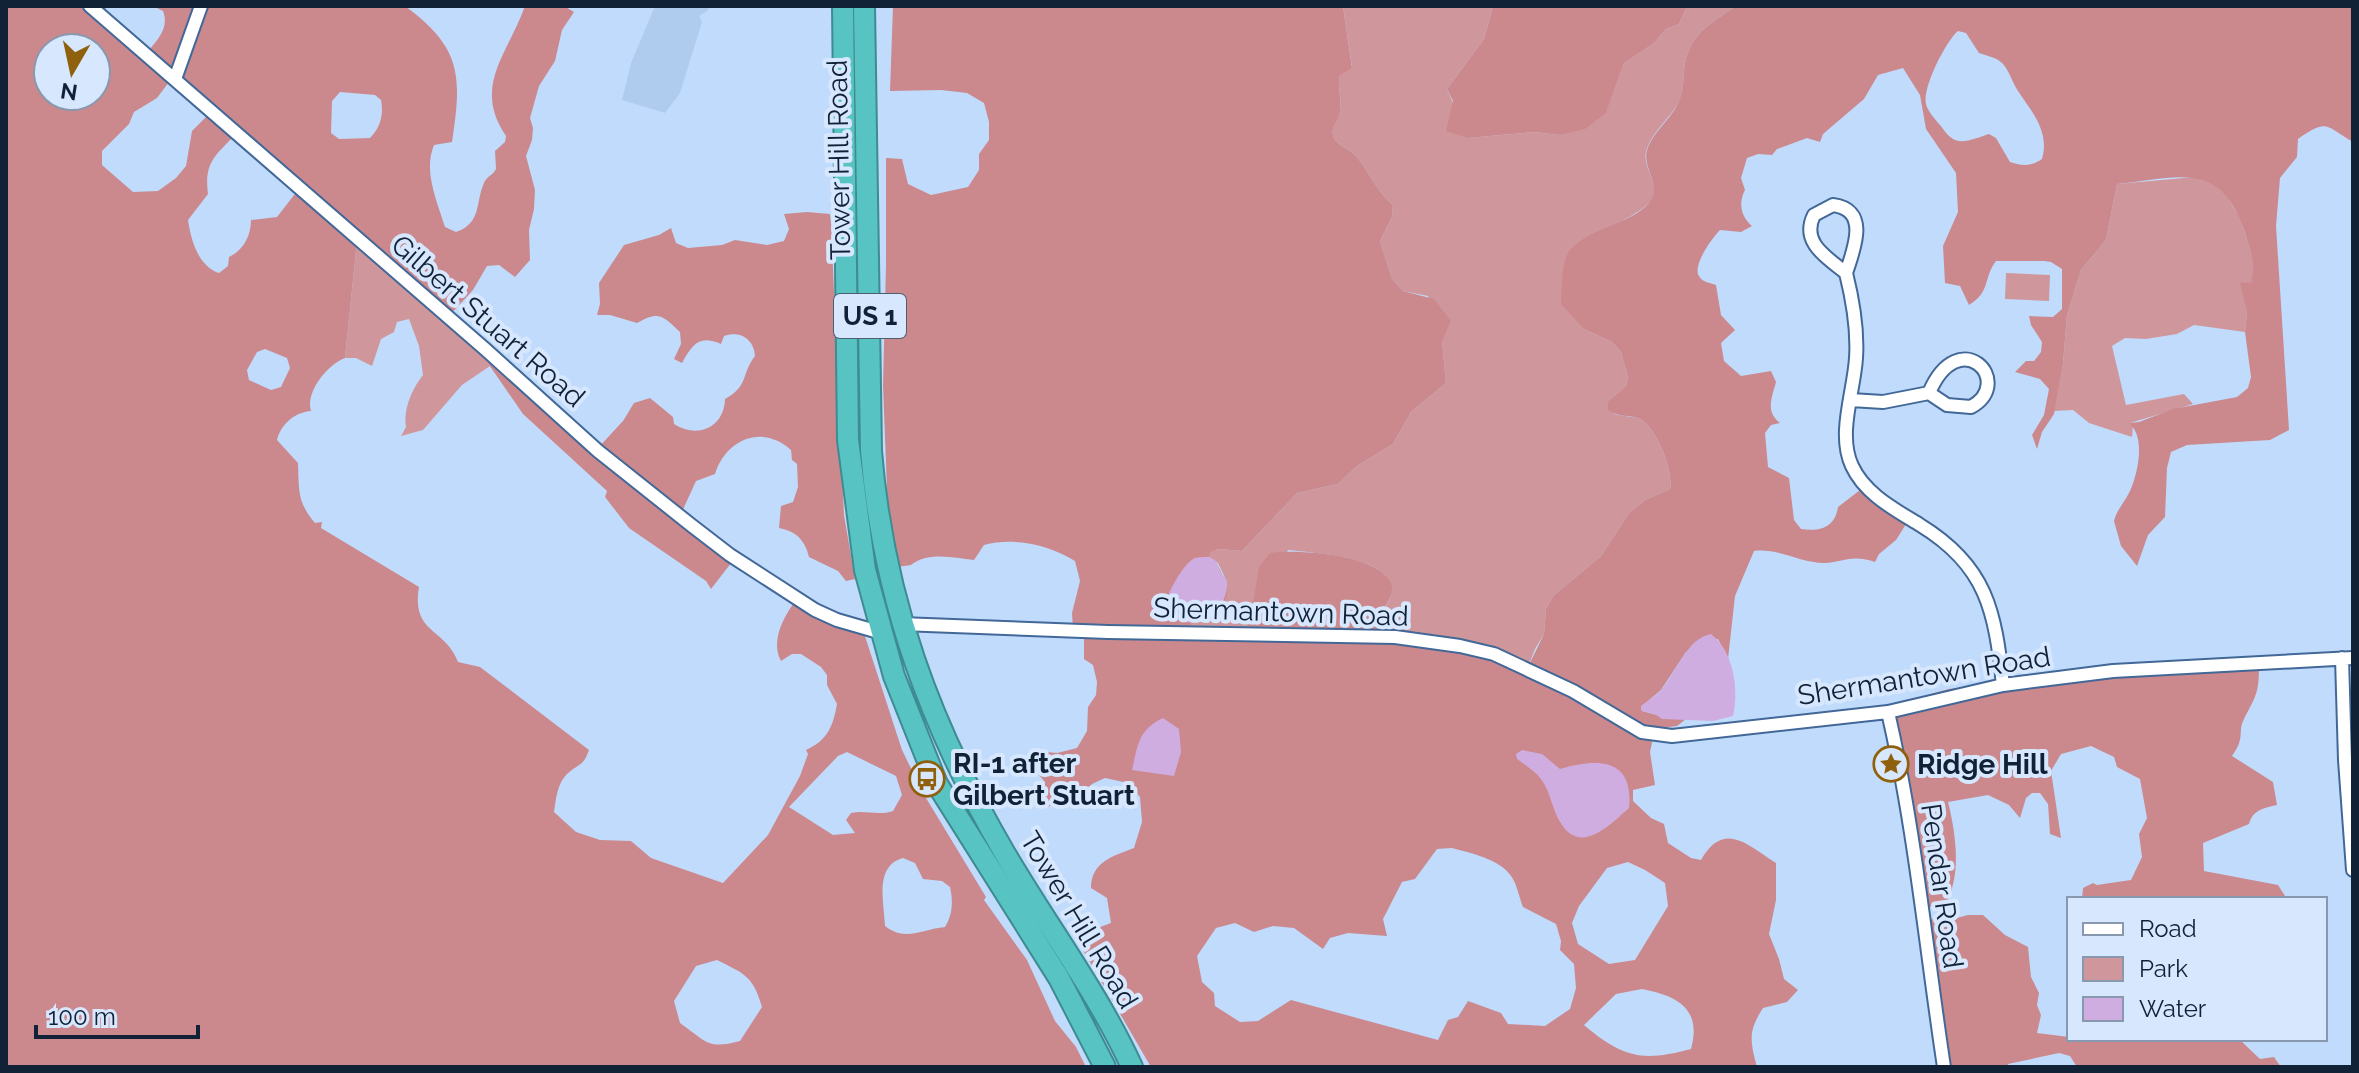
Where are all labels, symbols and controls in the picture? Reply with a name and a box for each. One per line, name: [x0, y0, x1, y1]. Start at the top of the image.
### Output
north arrow: [32, 32, 112, 112]
street label: Tower Hill Road: [821, 59, 857, 261]
text: N: [59, 78, 79, 106]
street label: Gilbert Stuart Road: [385, 228, 591, 414]
road number: US 1: [834, 294, 906, 338]
street label: Shermantown Road: [1153, 591, 1409, 633]
street label: Shermantown Road: [1795, 640, 2053, 712]
place icon: Ridge Hill: [1872, 745, 1910, 783]
place label: RI-1 after Gilbert Stuart: [953, 747, 1135, 812]
place label: Ridge Hill: [1917, 748, 2048, 781]
bus stop icon: RI-1 after Gilbert Stuart: [908, 760, 946, 798]
street label: Pendar Road: [1914, 801, 1970, 971]
street label: Tower Hill Road: [1013, 826, 1145, 1014]
legend: [2067, 897, 2327, 1041]
text: Road: [2139, 914, 2197, 943]
text: Park: [2139, 954, 2188, 983]
scale bar: [36, 989, 198, 1039]
text: Water: [2139, 994, 2207, 1023]
text: 100 m: [48, 1002, 116, 1031]

